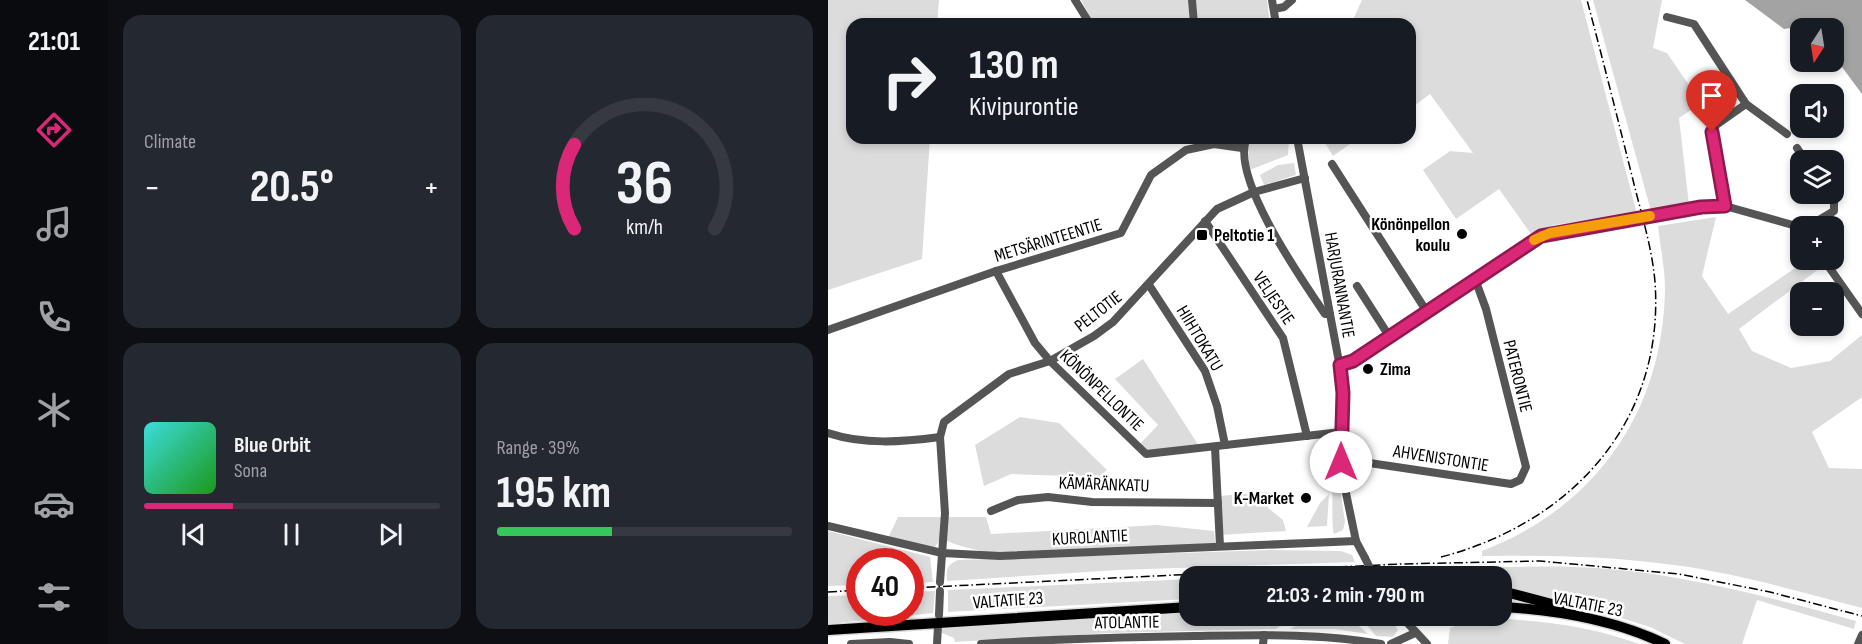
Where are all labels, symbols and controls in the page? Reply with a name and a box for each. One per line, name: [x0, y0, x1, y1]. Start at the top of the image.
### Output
north arrow: [1790, 18, 1844, 72]
map controls: [1790, 18, 1844, 336]
text: 21:01: [28, 26, 80, 58]
text: 130 m: [969, 40, 1059, 91]
icon: right: [870, 42, 948, 120]
pin: [1686, 70, 1737, 132]
icon: arrive: [1695, 79, 1728, 112]
button: sound: [1790, 84, 1844, 138]
text: Kivipurontie: [969, 91, 1079, 123]
icon: directions: [33, 109, 75, 151]
text: Climate: [144, 130, 196, 154]
text: 36: [616, 147, 673, 222]
button: layers: [1790, 150, 1844, 204]
text: 20.5°: [250, 160, 334, 215]
text: −: [144, 168, 160, 208]
text: +: [423, 168, 439, 208]
icon: music: [33, 203, 75, 245]
street label: METSÄRINTEENTIE: [992, 214, 1105, 267]
place label: Könönpellon koulu: [1371, 214, 1450, 256]
text: km/h: [626, 215, 663, 240]
button: +: [1790, 216, 1844, 270]
place label: Peltotie 1: [1214, 225, 1274, 246]
marker: Könönpellon koulu: [1455, 227, 1469, 241]
marker: Peltotie 1: [1195, 228, 1209, 242]
street label: HARJURANNANTIE: [1320, 230, 1359, 340]
street label: VELJESTIE: [1248, 268, 1299, 329]
button: −: [1790, 282, 1844, 336]
street label: PELTOTIE: [1070, 286, 1126, 336]
icon: phone: [33, 296, 75, 338]
street label: HIIHTOKATU: [1172, 302, 1227, 375]
street label: PATERONTIE: [1498, 338, 1537, 414]
street label: KÖNÖNPELLONTIE: [1055, 345, 1148, 436]
place label: Zima: [1380, 359, 1411, 380]
marker: Zima: [1361, 362, 1375, 376]
icon: climate: [33, 389, 75, 431]
position arrow: [1309, 430, 1373, 494]
text: Blue Orbit: [234, 432, 311, 459]
text: Range · 39%: [497, 436, 580, 460]
street label: AHVENISTONTIE: [1391, 440, 1490, 476]
text: Sona: [234, 459, 267, 483]
text: 195 km: [497, 466, 611, 521]
street label: KÄMÄRÄNKATU: [1058, 472, 1150, 497]
icon: car: [33, 483, 75, 525]
place label: K-Market: [1234, 488, 1294, 509]
marker: K-Market: [1299, 491, 1313, 505]
icon: previous: [177, 518, 210, 551]
icon: pause: [275, 518, 308, 551]
icon: next: [374, 518, 407, 551]
street label: KUROLANTIE: [1051, 525, 1129, 550]
speed limit sign: 40: [846, 548, 924, 626]
icon: filters: [33, 576, 75, 618]
text: 21:03 · 2 min · 790 m: [1266, 582, 1425, 609]
street label: VALTATIE 23: [1551, 587, 1625, 622]
street label: VALTATIE 23: [972, 588, 1044, 613]
street label: ATOLANTIE: [1093, 611, 1160, 634]

